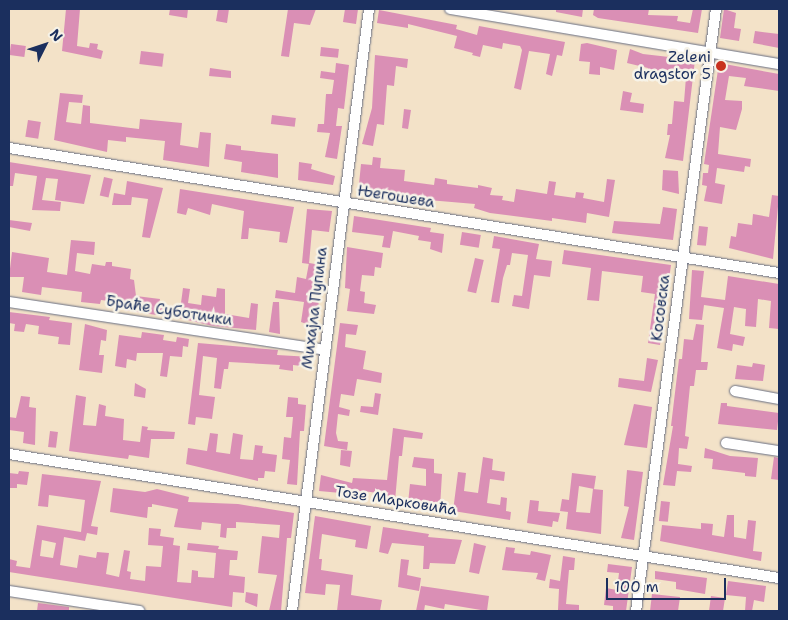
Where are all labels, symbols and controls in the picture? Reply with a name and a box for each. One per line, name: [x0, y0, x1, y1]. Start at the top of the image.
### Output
north arrow: [20, 20, 70, 70]
text: N: [46, 25, 67, 45]
place label: Zeleni dragstor 5: [634, 48, 711, 83]
marker: Zeleni dragstor 5: [715, 60, 727, 72]
street label: Његошева: [356, 182, 436, 212]
street label: Михајла Пупина: [299, 246, 331, 370]
street label: Косовска: [648, 274, 674, 342]
street label: Браће Суботички: [104, 292, 234, 330]
street label: Тозе Марковића: [334, 482, 458, 520]
scale bar: [608, 568, 728, 600]
text: 100 m: [614, 577, 659, 597]

